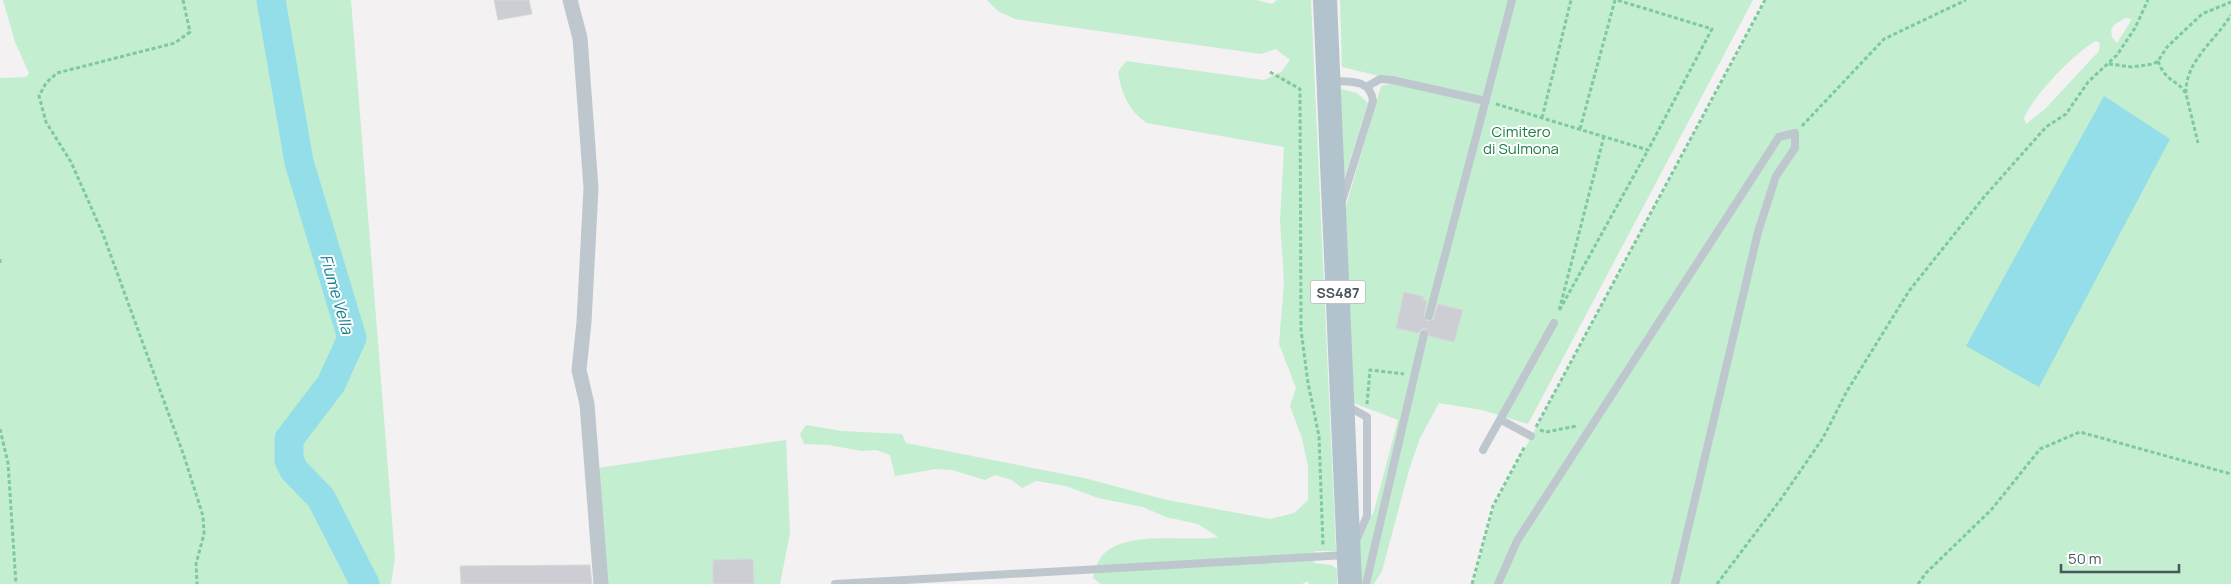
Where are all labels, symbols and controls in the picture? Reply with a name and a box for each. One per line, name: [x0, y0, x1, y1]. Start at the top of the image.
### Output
park label: Cimitero di Sulmona: [1483, 121, 1559, 159]
water label: Fiume Vella: [315, 252, 359, 337]
road number: SS487: [1310, 280, 1366, 304]
scale bar: [2061, 542, 2178, 574]
text: 50 m: [2068, 548, 2102, 569]

